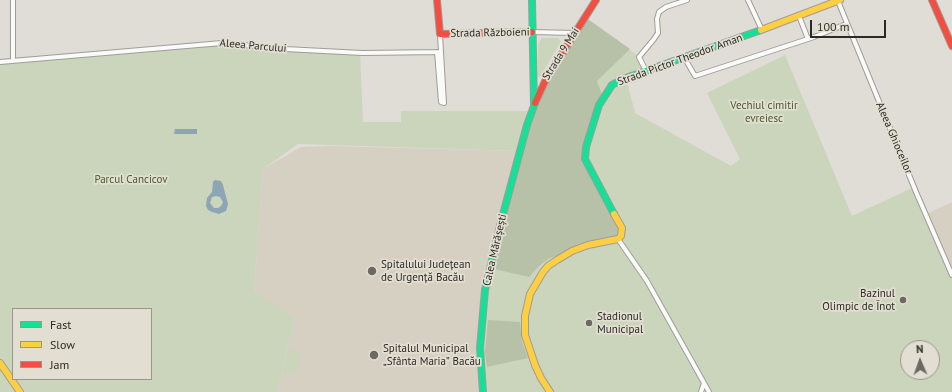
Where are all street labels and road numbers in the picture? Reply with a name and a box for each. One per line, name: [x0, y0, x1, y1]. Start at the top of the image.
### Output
street label: Strada 9 Mai: [540, 25, 582, 83]
street label: Strada Războieni: [450, 26, 530, 40]
street label: Strada Pictor Theodor Aman: [616, 31, 744, 89]
street label: Aleea Parcului: [219, 37, 287, 55]
street label: Aleea Ghioceilor: [873, 100, 915, 176]
street label: Calea Mărășești: [480, 213, 510, 287]

